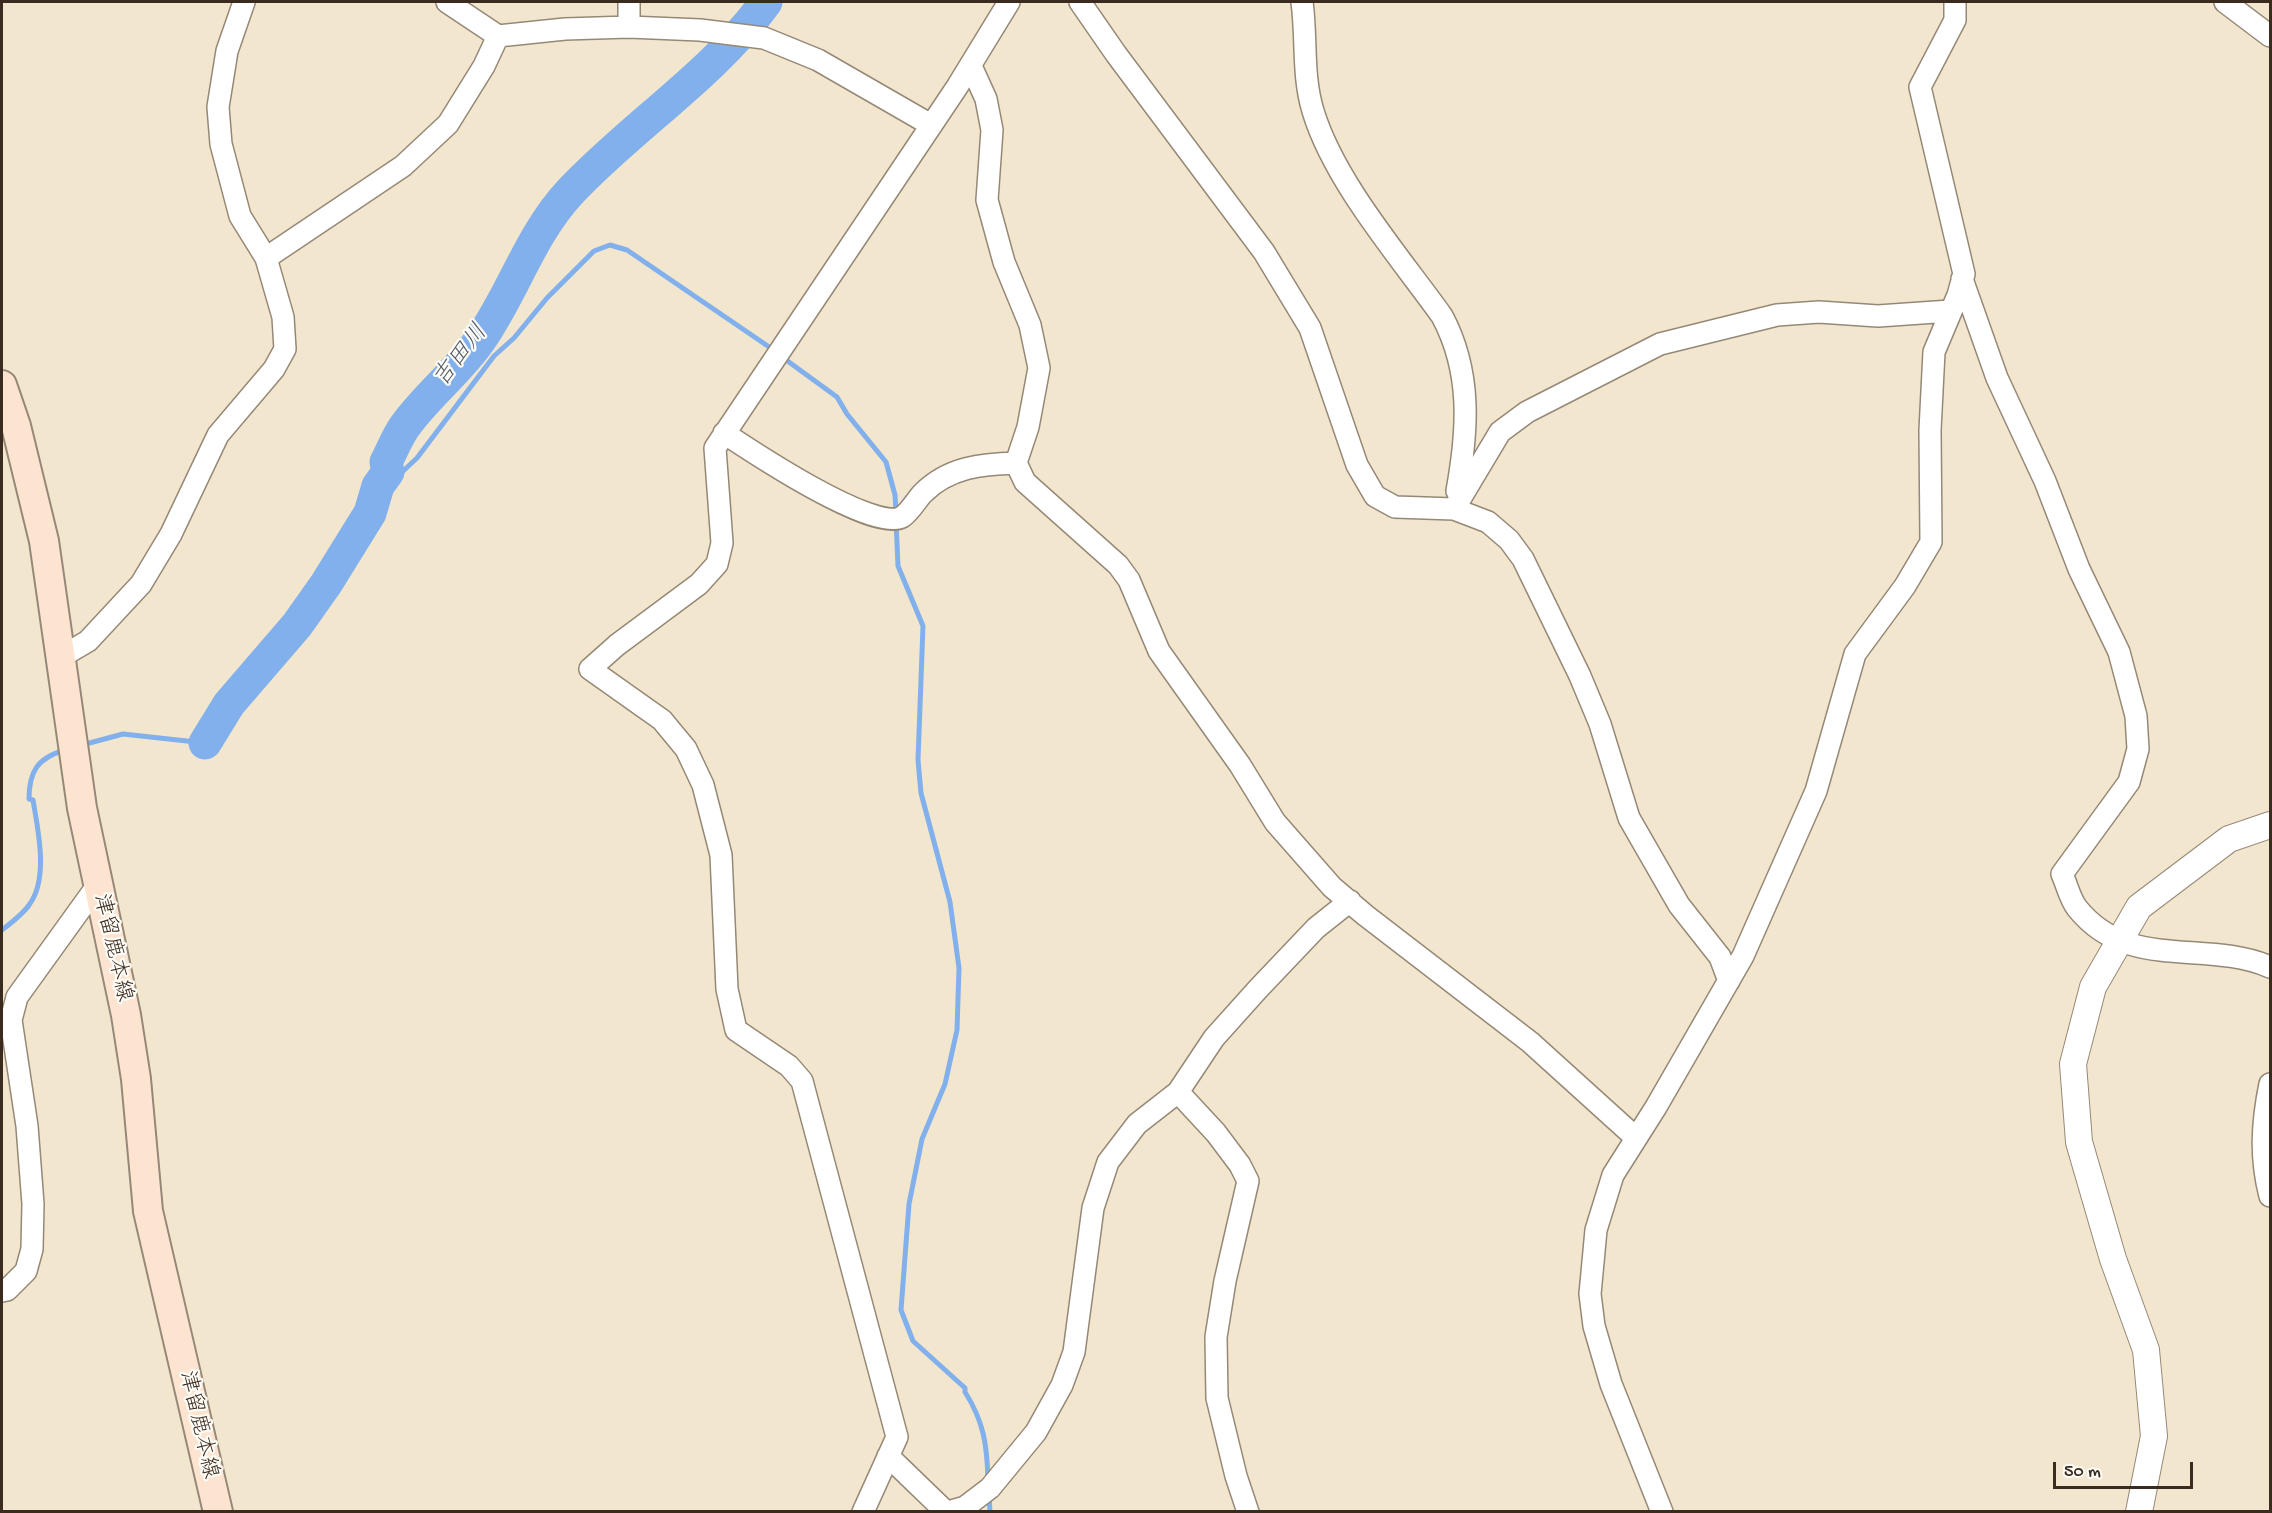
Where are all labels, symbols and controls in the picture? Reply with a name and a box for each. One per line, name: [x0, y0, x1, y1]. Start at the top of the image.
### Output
water label: 吉田川: [428, 320, 496, 394]
street label: 津留鹿本線: [86, 891, 136, 1005]
street label: 津留鹿本線: [172, 1368, 222, 1482]
scale bar: [2056, 1450, 2196, 1488]
text: 50 m: [2064, 1462, 2101, 1483]

